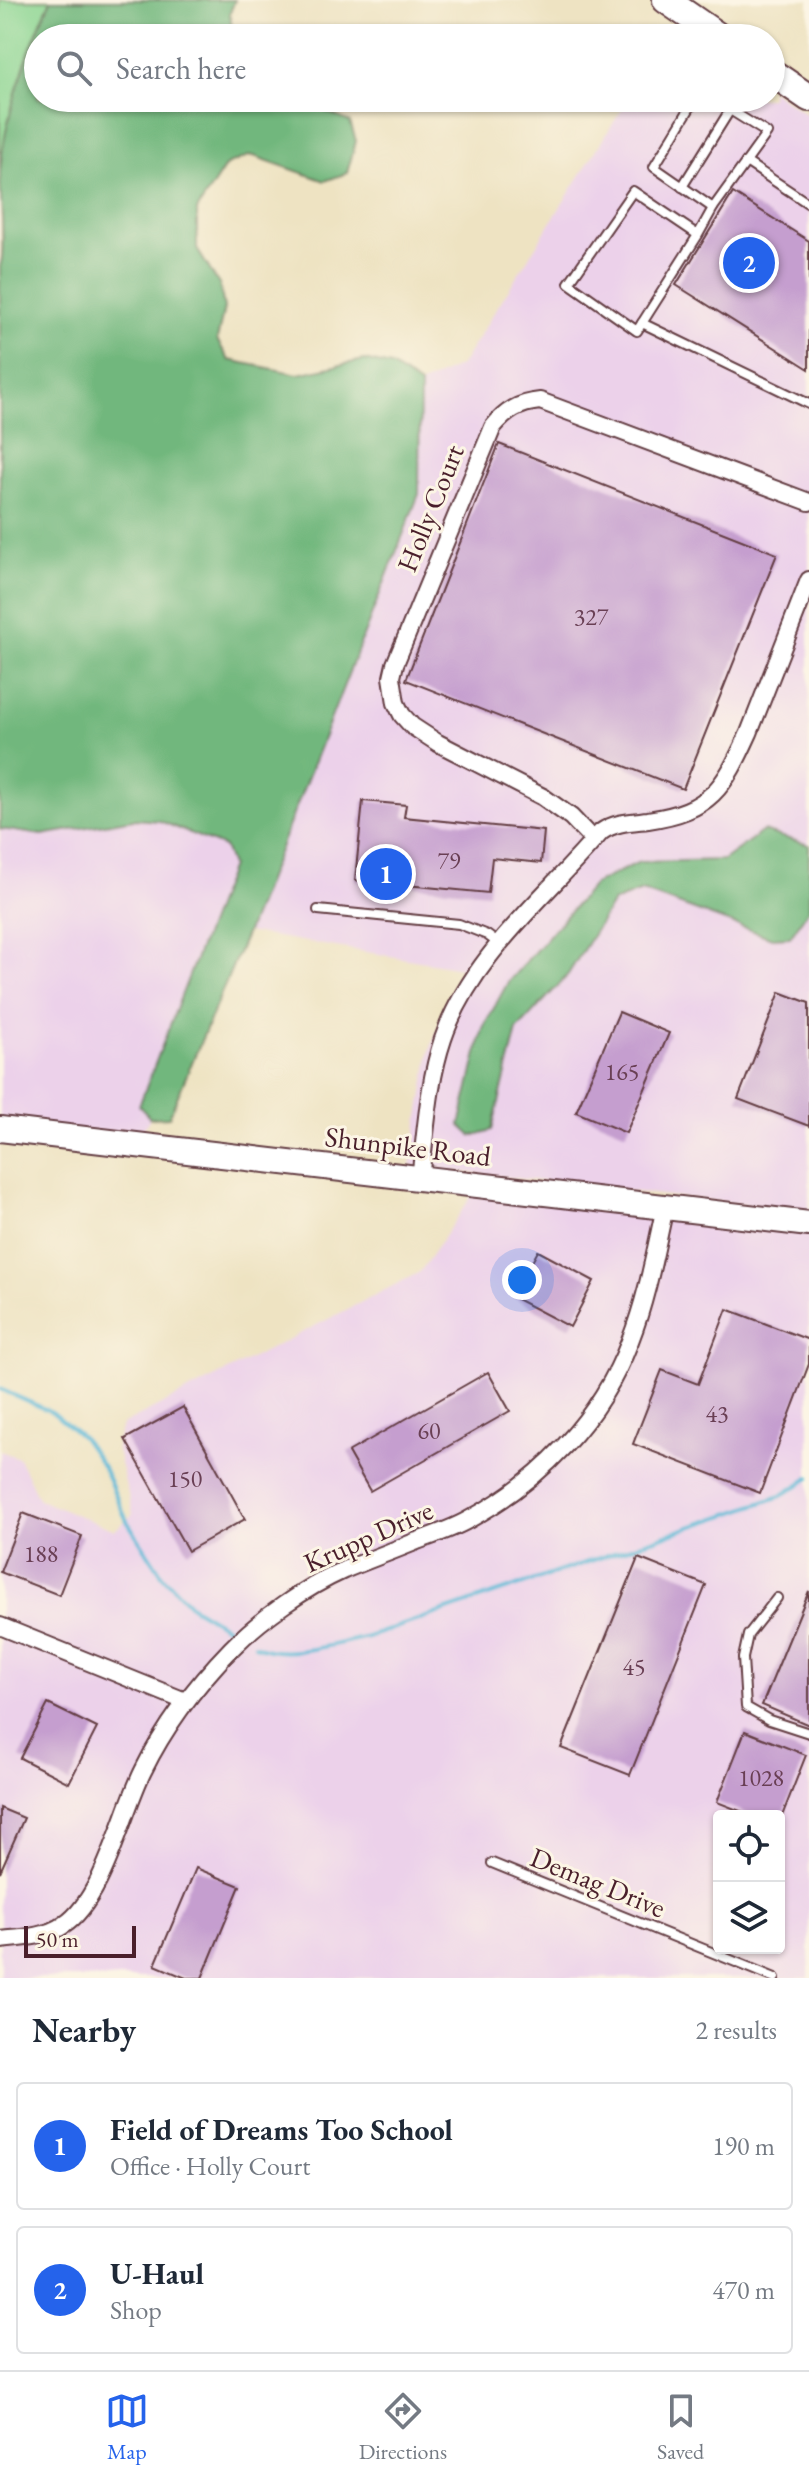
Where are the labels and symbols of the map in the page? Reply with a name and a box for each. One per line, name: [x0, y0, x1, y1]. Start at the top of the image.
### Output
pin: 2: [723, 233, 775, 293]
street label: Holly Court: [388, 439, 472, 577]
house number: 327: [574, 601, 609, 632]
pin: 1: [360, 844, 412, 904]
house number: 79: [437, 845, 461, 876]
house number: 165: [605, 1056, 639, 1087]
street label: Shunpike Road: [323, 1118, 494, 1174]
your location: [502, 1260, 542, 1300]
house number: 43: [705, 1398, 729, 1429]
house number: 60: [417, 1415, 441, 1446]
house number: 150: [168, 1463, 202, 1494]
street label: Krupp Drive: [298, 1492, 438, 1580]
house number: 188: [24, 1538, 58, 1569]
house number: 45: [622, 1651, 646, 1682]
house number: 1028: [738, 1762, 784, 1793]
street label: Demag Drive: [525, 1839, 671, 1925]
scale bar: [24, 1922, 136, 1958]

